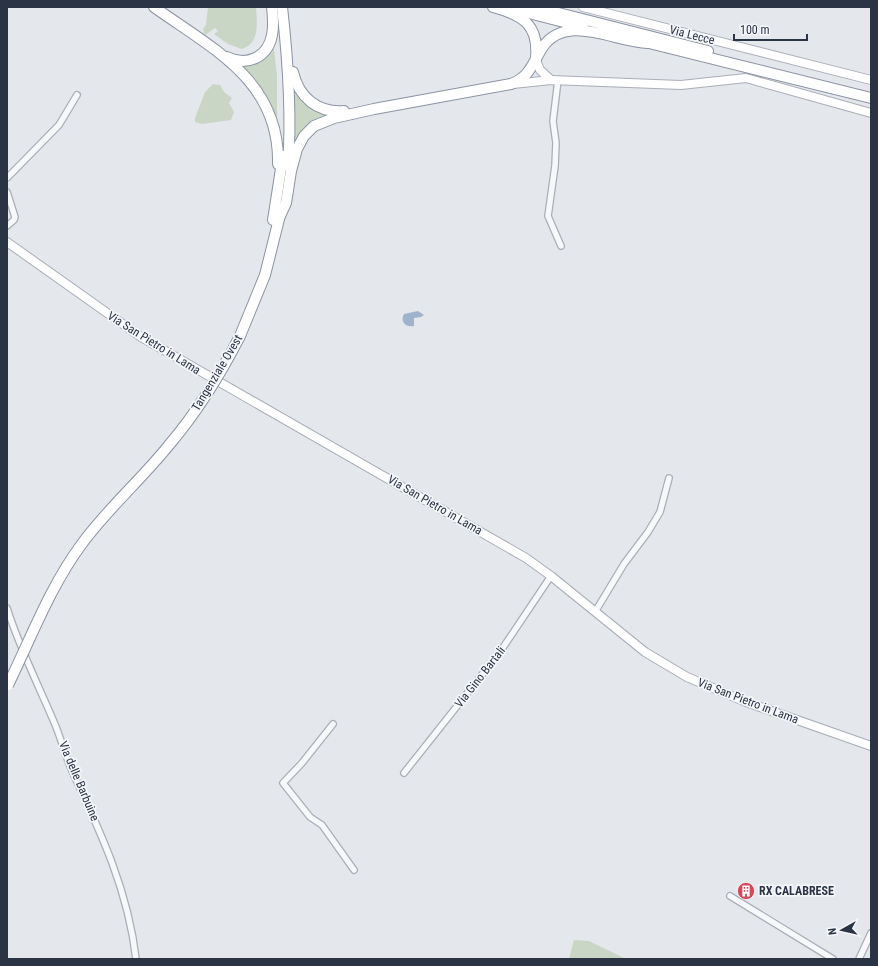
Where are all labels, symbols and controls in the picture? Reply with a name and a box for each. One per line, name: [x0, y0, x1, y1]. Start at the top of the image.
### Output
scale bar: [734, 16, 807, 42]
street label: Via Lecce: [668, 23, 716, 47]
text: 100 m: [740, 23, 770, 37]
street label: Via San Pietro in Lama: [105, 309, 203, 377]
street label: Tangenziale Ovest: [189, 332, 245, 414]
street label: Via San Pietro in Lama: [385, 472, 485, 538]
street label: Via Gino Bartali: [452, 644, 508, 710]
street label: Via San Pietro in Lama: [696, 675, 801, 727]
street label: Via delle Barbuine: [56, 739, 102, 823]
building icon: RX CALABRESE: [736, 881, 756, 901]
place label: RX CALABRESE: [759, 884, 834, 898]
north arrow: [822, 910, 862, 950]
text: N: [826, 927, 839, 936]

